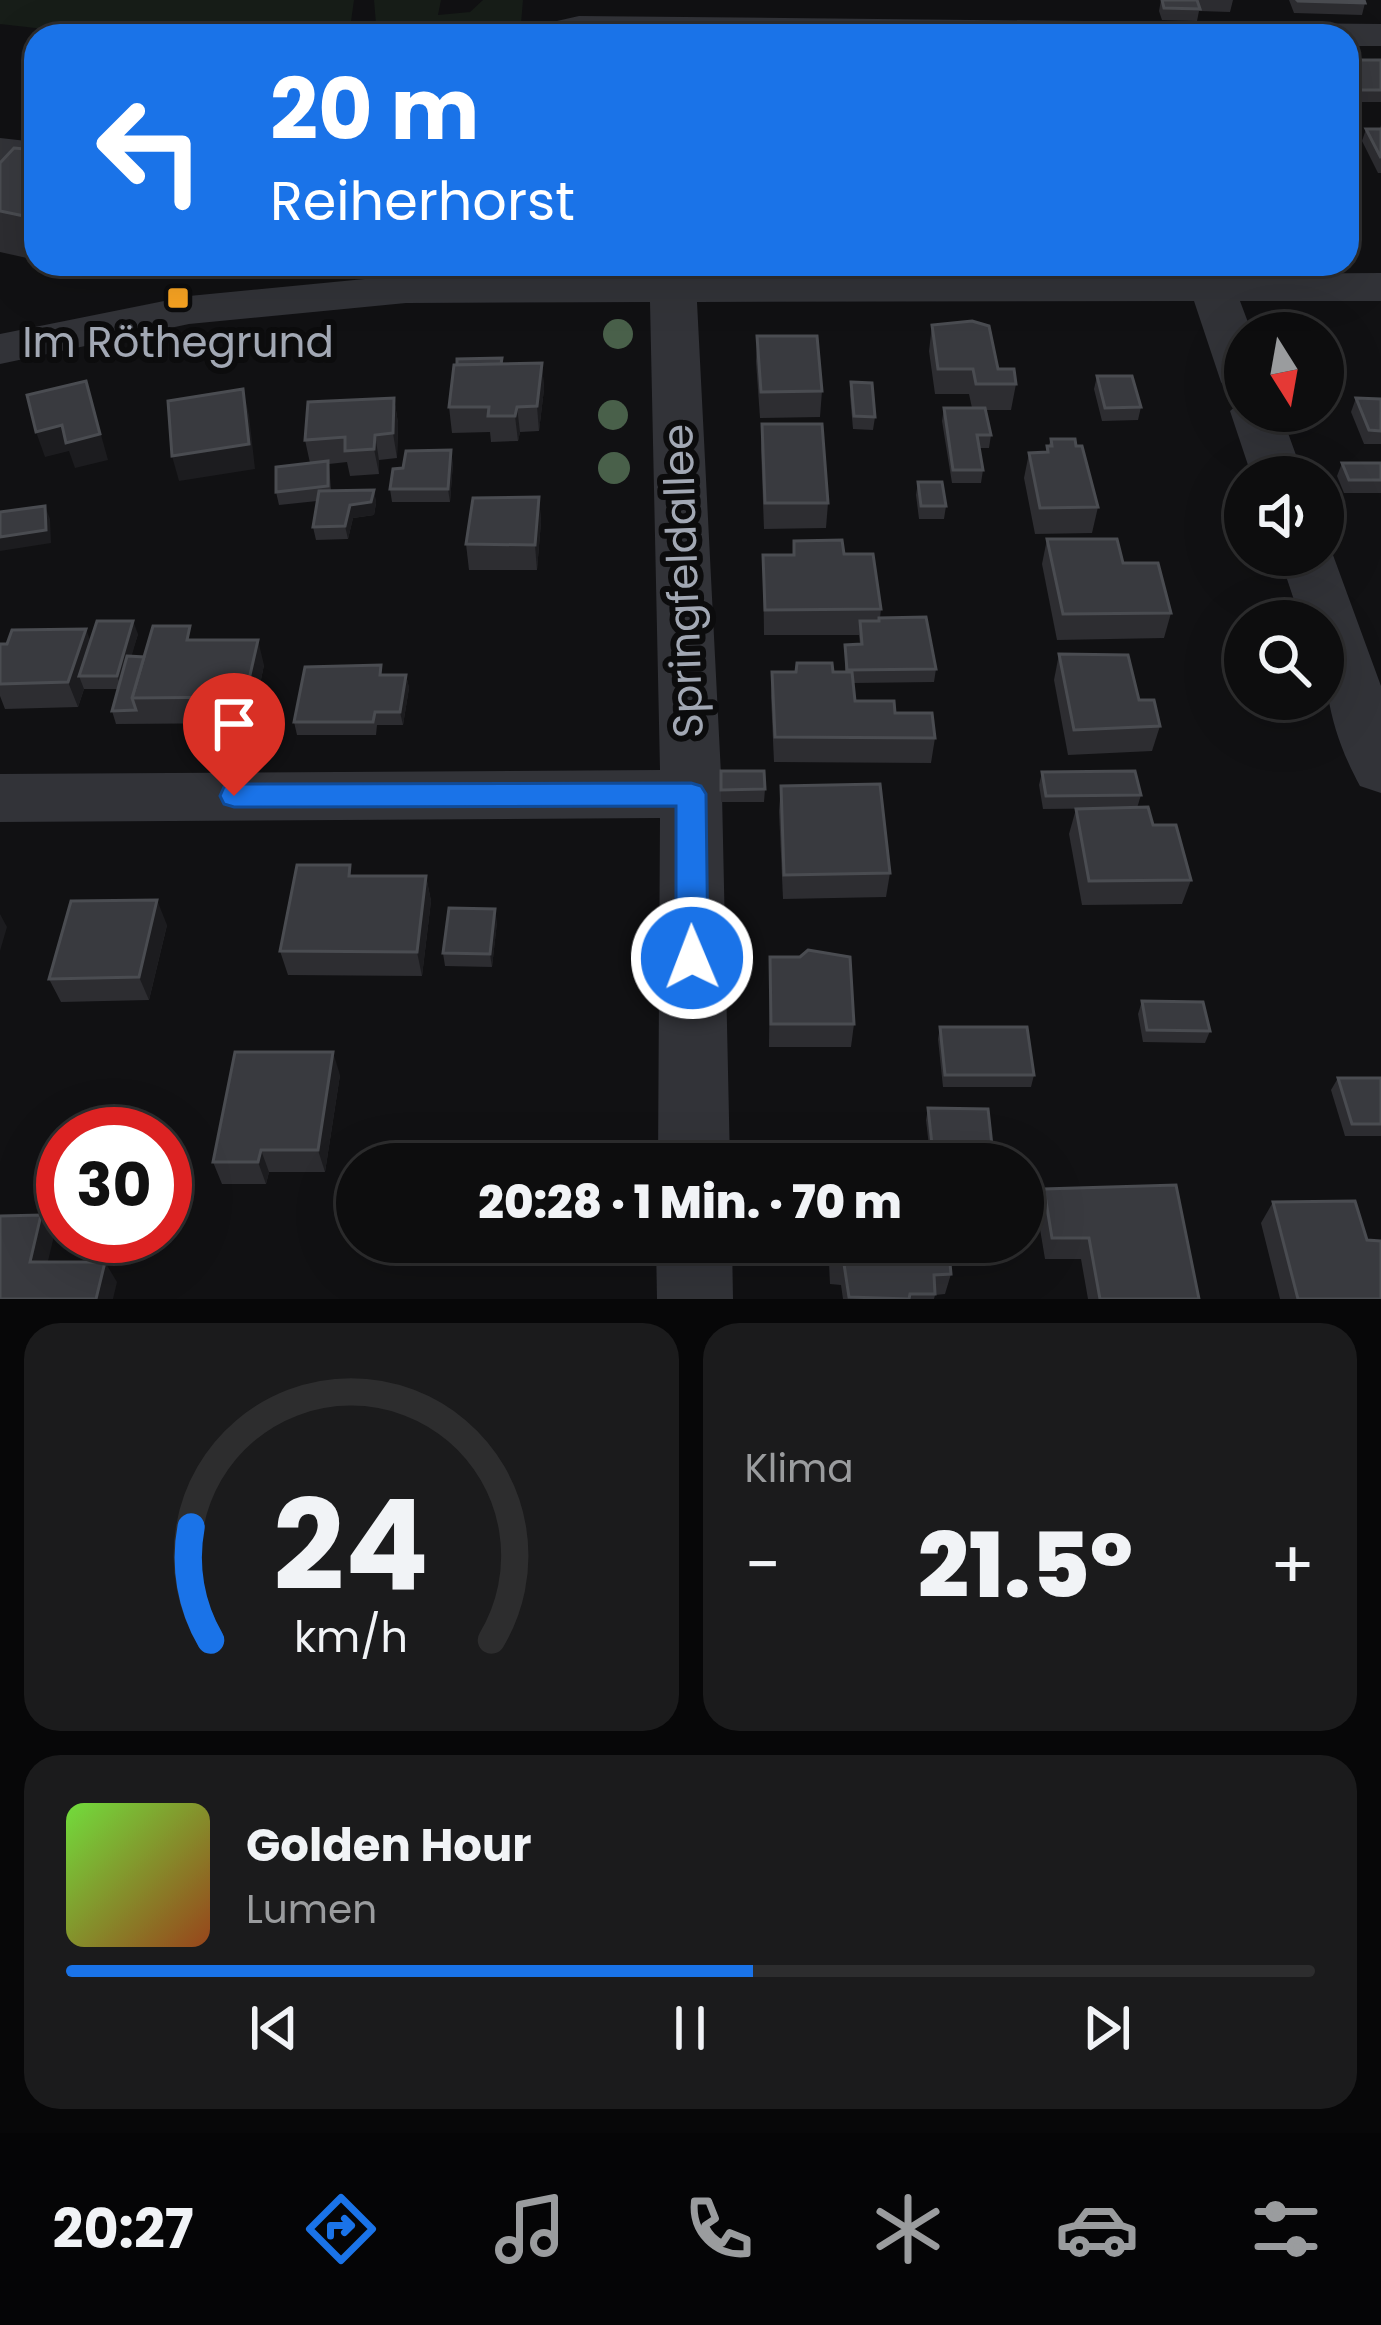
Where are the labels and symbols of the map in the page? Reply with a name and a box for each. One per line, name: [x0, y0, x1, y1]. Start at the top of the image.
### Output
marker: Im Röthegrund: [165, 285, 191, 311]
north arrow: [1224, 312, 1344, 432]
place label: Im Röthegrund: [22, 313, 334, 372]
street label: Springfeldallee: [648, 423, 718, 739]
pin: [183, 673, 285, 796]
position arrow: [629, 895, 755, 1021]
speed limit sign: 30: [36, 1107, 192, 1263]

